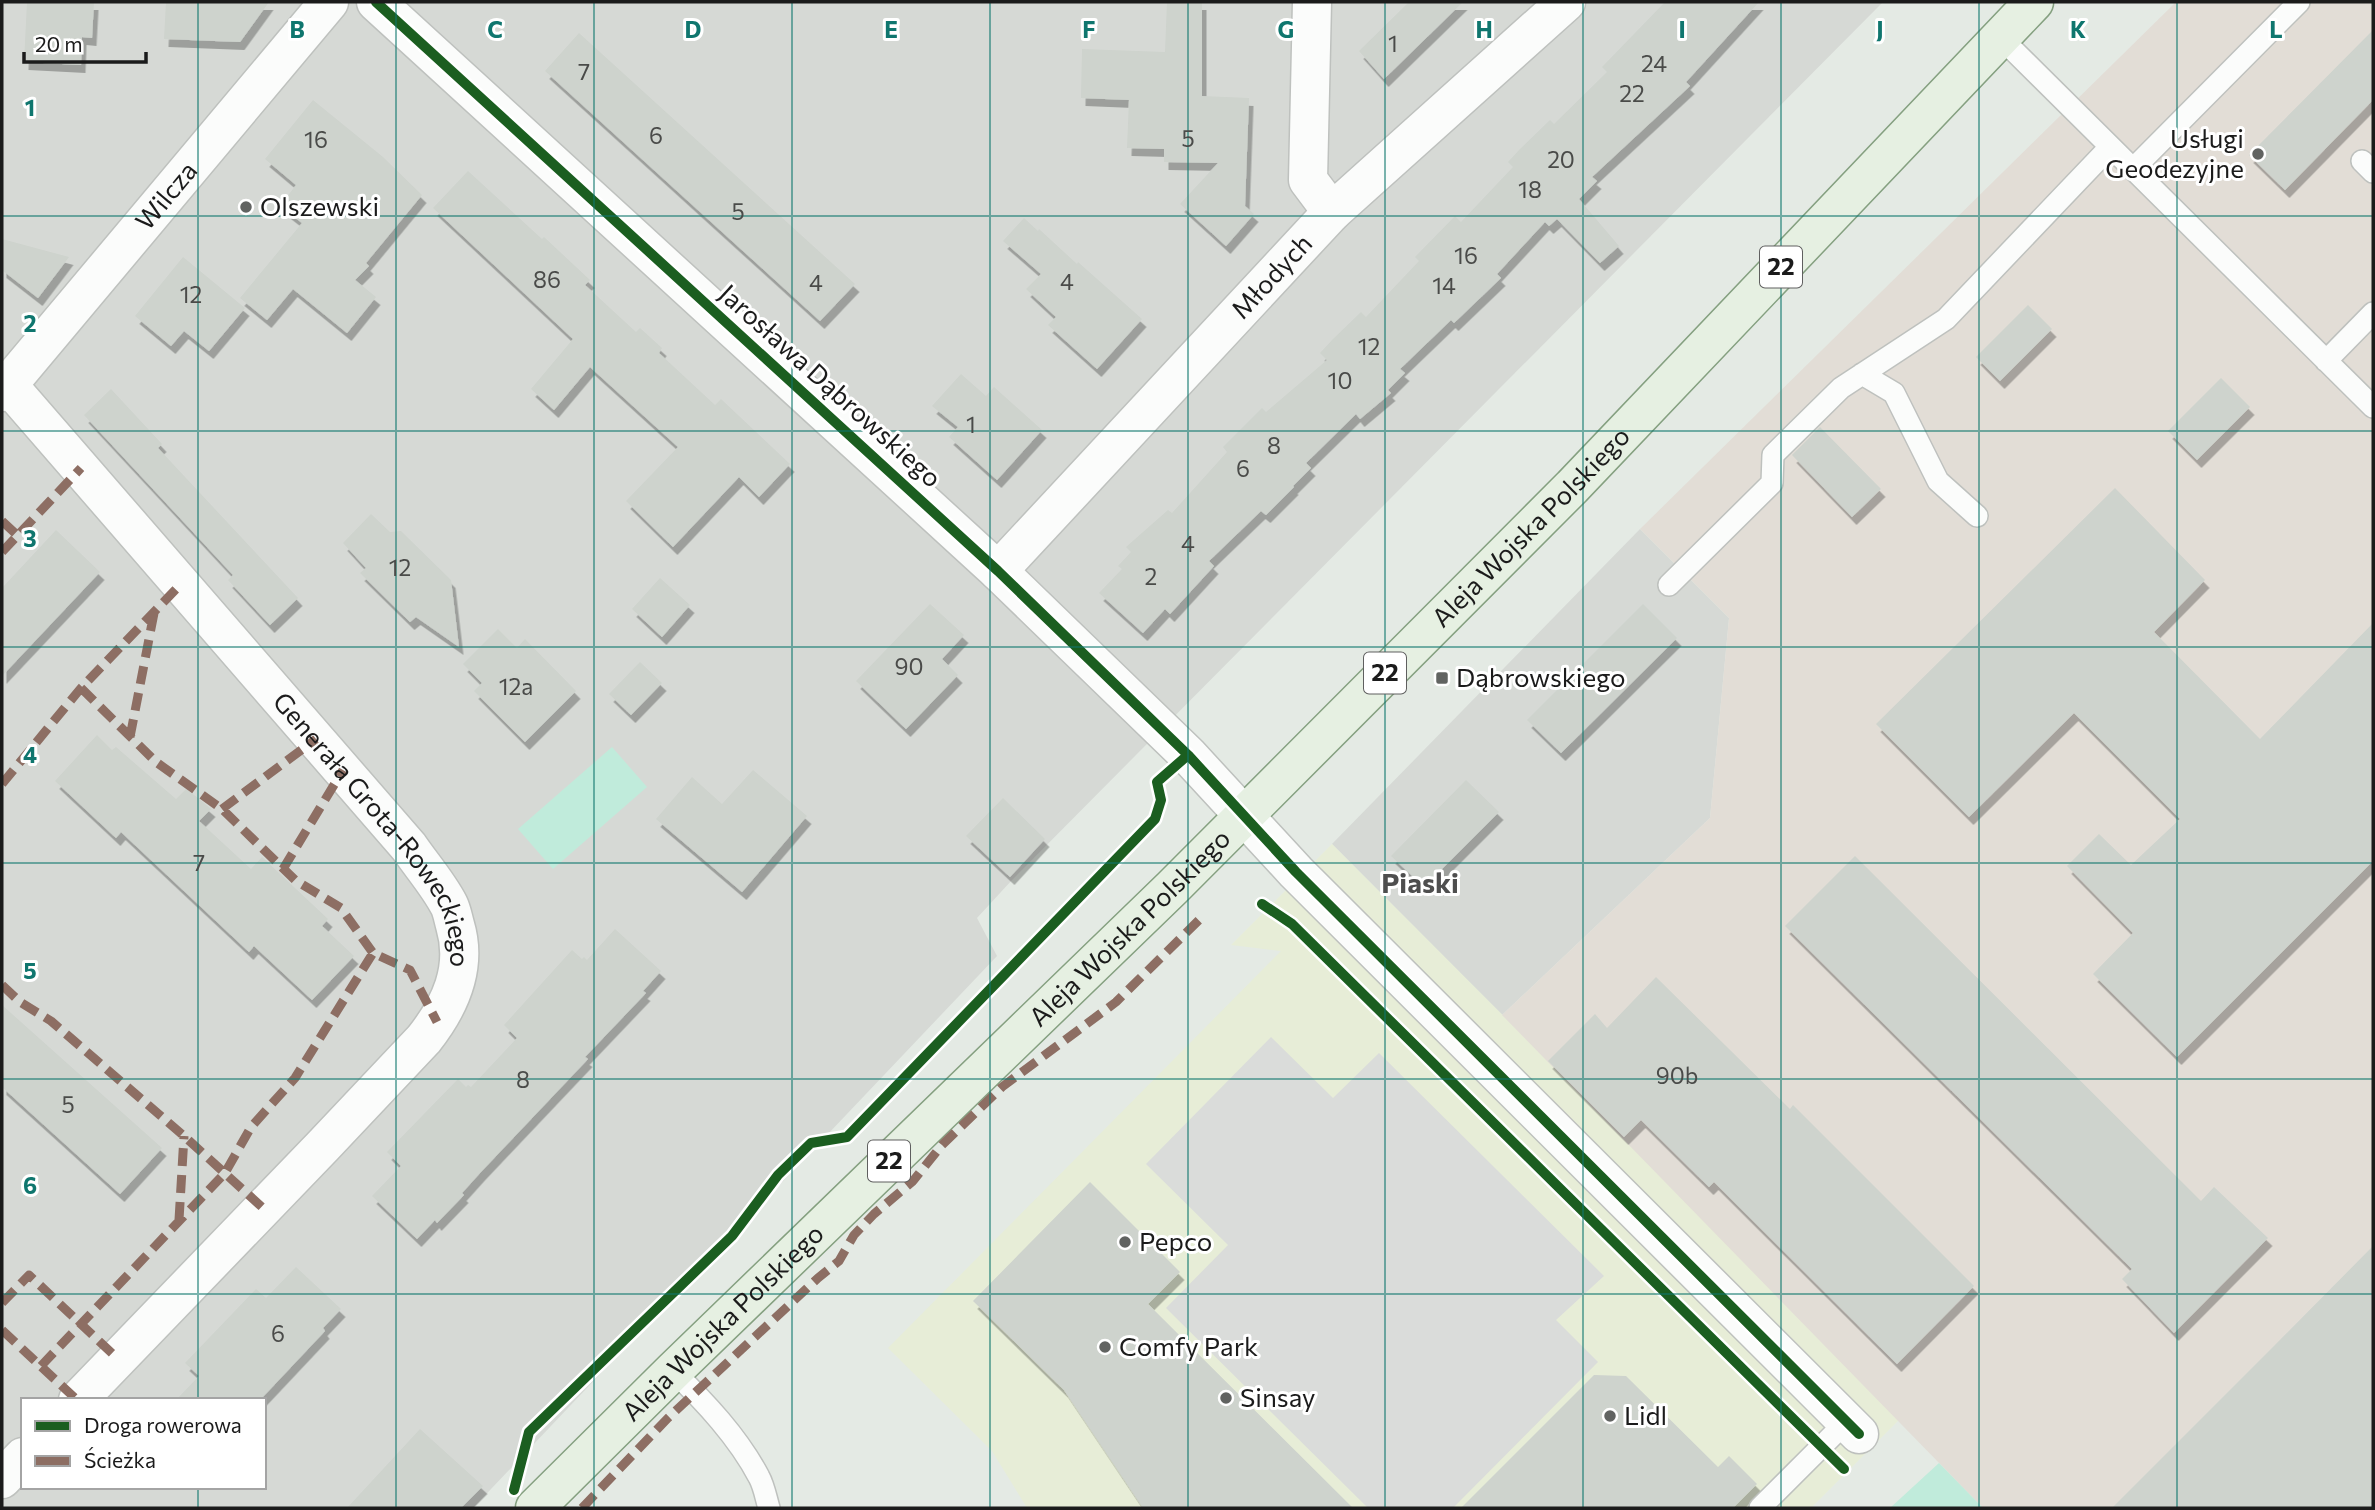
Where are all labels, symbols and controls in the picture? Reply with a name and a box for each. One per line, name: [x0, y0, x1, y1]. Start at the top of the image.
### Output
text: B: [289, 15, 305, 43]
text: C: [487, 15, 503, 43]
text: D: [685, 15, 702, 43]
text: E: [884, 15, 898, 43]
text: F: [1082, 15, 1096, 43]
text: G: [1278, 15, 1294, 43]
text: H: [1475, 15, 1493, 43]
text: I: [1678, 15, 1686, 43]
text: J: [1876, 15, 1884, 43]
text: K: [2070, 15, 2086, 43]
text: L: [2269, 15, 2283, 43]
scale bar: [24, 21, 147, 65]
house number: 1: [1388, 29, 1398, 57]
text: 20 m: [35, 31, 83, 56]
house number: 24: [1641, 49, 1667, 77]
house number: 7: [578, 57, 590, 85]
house number: 22: [1619, 79, 1645, 107]
text: 1: [25, 93, 35, 121]
house number: 6: [649, 121, 663, 149]
place label: Usługi Geodezyjne: [2105, 122, 2244, 183]
house number: 5: [1181, 124, 1195, 152]
house number: 16: [304, 125, 328, 153]
house number: 20: [1547, 145, 1575, 173]
marker: Usługi Geodezyjne: [2250, 146, 2266, 162]
street label: Wilcza: [128, 155, 203, 235]
house number: 18: [1518, 175, 1542, 203]
place label: Olszewski: [260, 190, 379, 221]
house number: 5: [731, 197, 745, 225]
marker: Olszewski: [238, 199, 254, 215]
street label: Młodych: [1224, 227, 1317, 324]
house number: 16: [1454, 241, 1478, 269]
road number: 22: [1760, 246, 1802, 288]
house number: 86: [533, 265, 561, 293]
house number: 4: [1060, 267, 1074, 295]
house number: 4: [809, 268, 823, 296]
house number: 14: [1432, 271, 1456, 299]
street label: Jarosława Dąbrowskiego: [714, 277, 948, 493]
house number: 12: [180, 280, 202, 308]
text: 2: [23, 309, 37, 337]
house number: 12: [1358, 332, 1380, 360]
house number: 10: [1328, 366, 1352, 394]
house number: 1: [966, 410, 976, 438]
street label: Aleja Wojska Polskiego: [1425, 419, 1635, 633]
house number: 8: [1267, 431, 1281, 459]
house number: 6: [1236, 454, 1250, 482]
text: 3: [23, 524, 37, 552]
house number: 4: [1181, 529, 1195, 557]
house number: 12: [389, 553, 411, 581]
house number: 2: [1145, 562, 1157, 590]
house number: 90: [895, 652, 923, 680]
road number: 22: [1364, 652, 1406, 694]
place label: Dąbrowskiego: [1456, 661, 1626, 692]
marker: Dąbrowskiego: [1434, 670, 1450, 686]
house number: 12a: [499, 672, 533, 700]
street label: Generała Grota-Roweckiego: [268, 685, 477, 968]
text: 4: [23, 740, 37, 768]
street label: Aleja Wojska Polskiego: [1022, 822, 1236, 1032]
house number: 7: [193, 848, 205, 876]
district label: Piaski: [1381, 865, 1459, 899]
text: 5: [23, 956, 37, 984]
house number: 90b: [1656, 1061, 1698, 1089]
house number: 8: [516, 1065, 530, 1093]
house number: 5: [61, 1090, 75, 1118]
road number: 22: [868, 1140, 910, 1182]
text: 6: [23, 1171, 37, 1199]
street label: Aleja Wojska Polskiego: [615, 1217, 829, 1427]
place label: Pepco: [1139, 1225, 1212, 1256]
marker: Pepco: [1117, 1234, 1133, 1250]
house number: 6: [271, 1319, 285, 1347]
place label: Comfy Park: [1119, 1330, 1258, 1361]
marker: Comfy Park: [1097, 1339, 1113, 1355]
place label: Sinsay: [1240, 1381, 1315, 1412]
marker: Sinsay: [1218, 1390, 1234, 1406]
legend: [21, 1398, 266, 1489]
place label: Lidl: [1624, 1399, 1667, 1430]
marker: Lidl: [1602, 1408, 1618, 1424]
text: Droga rowerowa: [84, 1412, 242, 1437]
text: Ścieżka: [84, 1447, 156, 1472]

